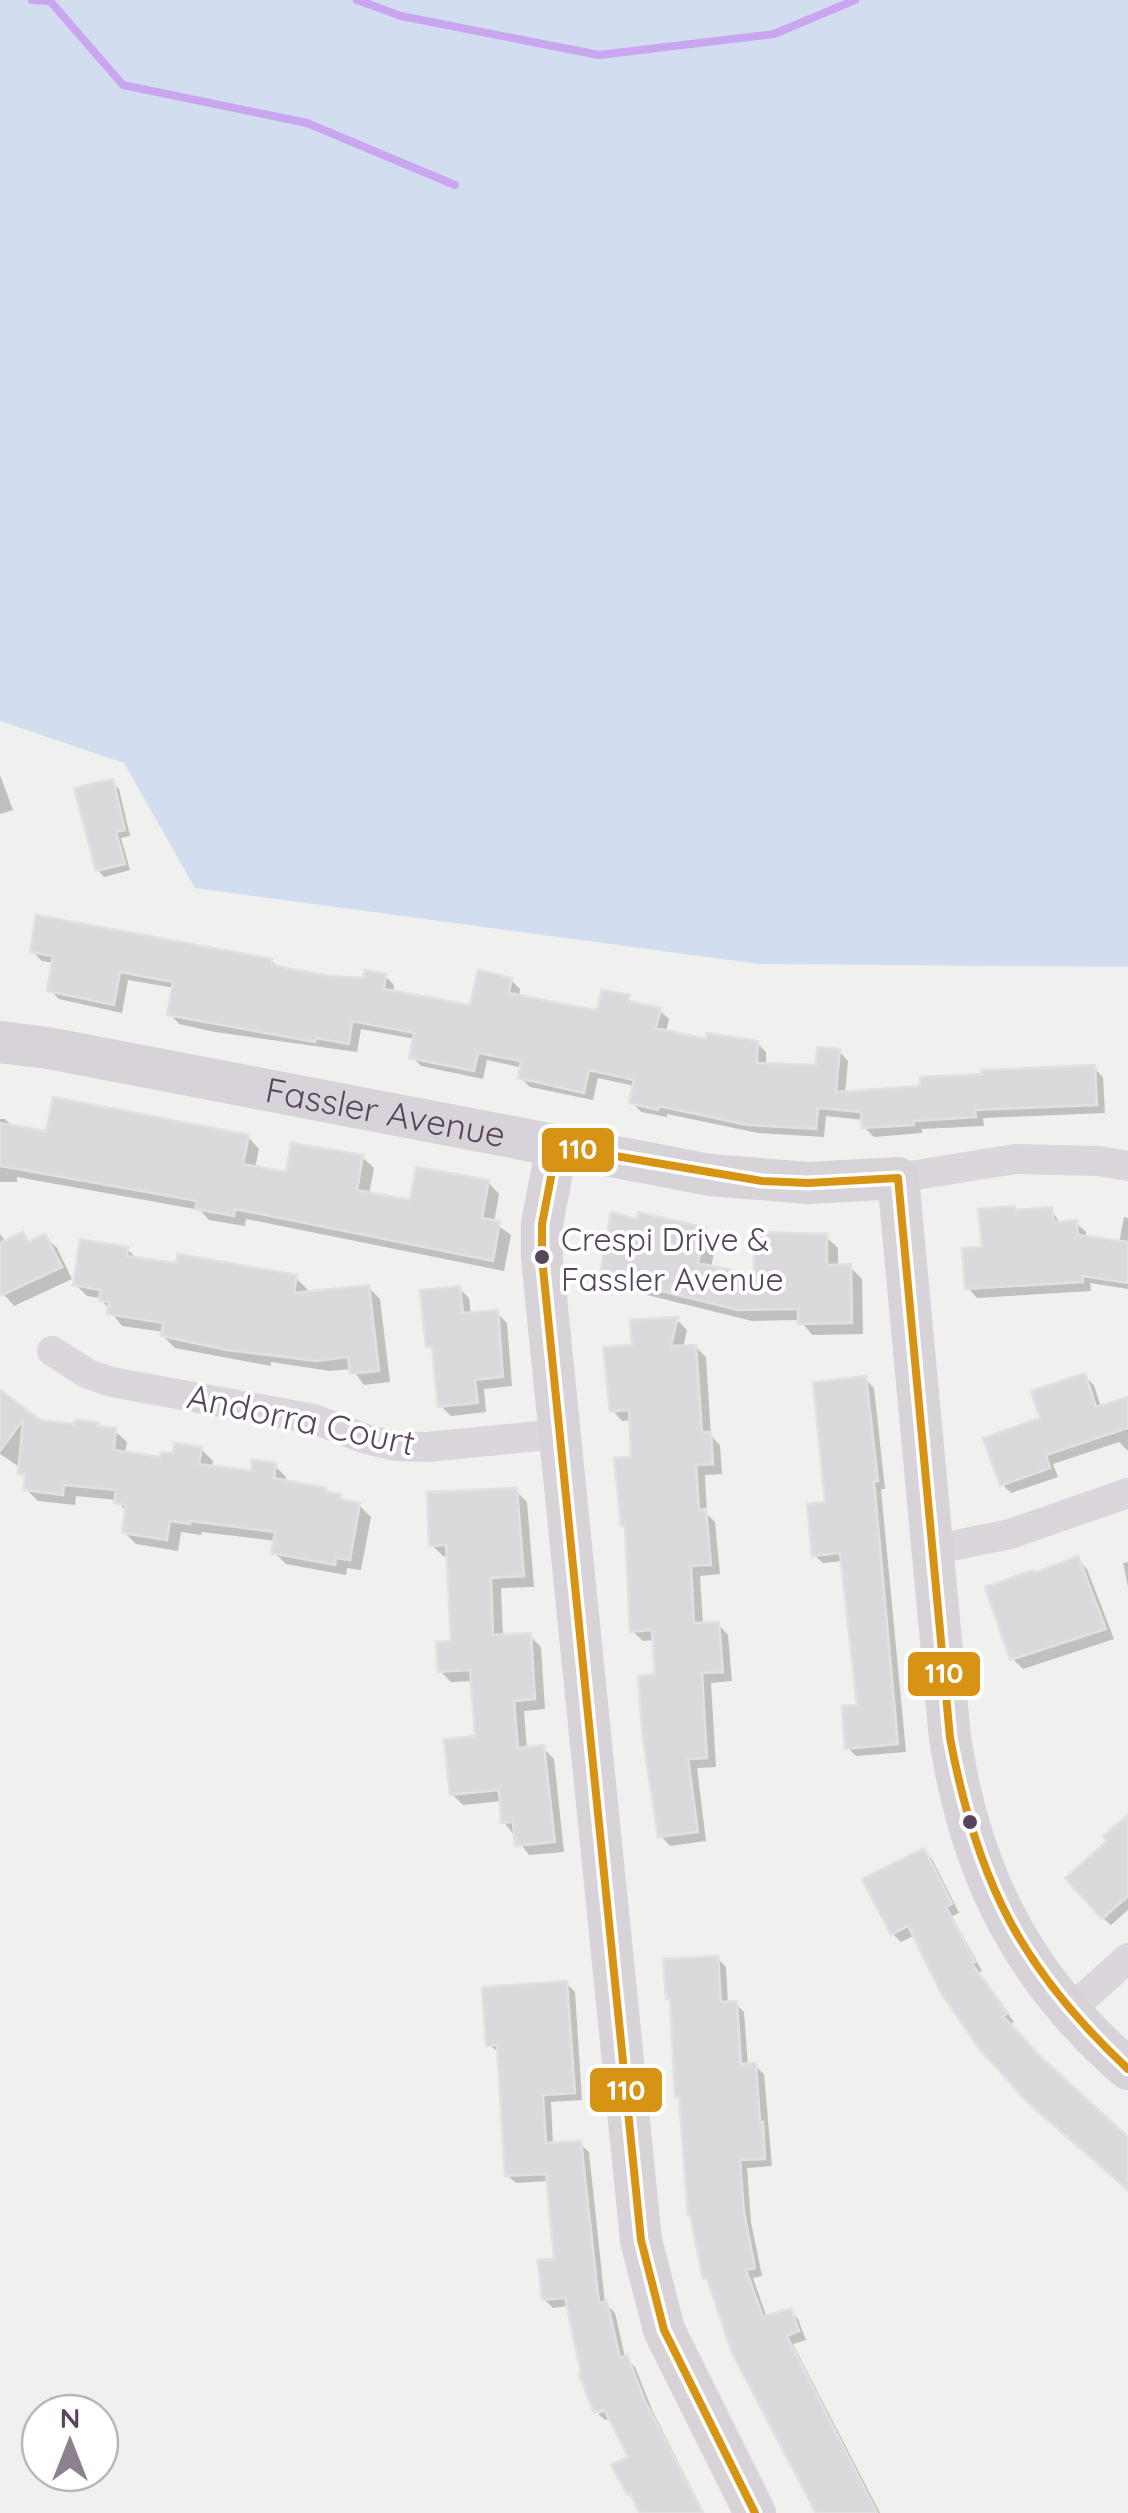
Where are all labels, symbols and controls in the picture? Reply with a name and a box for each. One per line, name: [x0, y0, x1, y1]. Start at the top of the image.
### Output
street label: Fassler Avenue: [262, 1067, 509, 1156]
line badge: 110: [540, 1126, 616, 1174]
text: 110: [559, 1131, 597, 1166]
place label: Crespi Drive & Fassler Avenue: [561, 1219, 784, 1299]
marker: Crespi Drive & Fassler Avenue: [532, 1247, 552, 1267]
street label: Andorra Court: [183, 1373, 419, 1465]
line badge: 110: [906, 1650, 982, 1698]
text: 110: [925, 1655, 963, 1690]
unlabelled marker: [960, 1812, 980, 1832]
line badge: 110: [588, 2066, 664, 2114]
text: 110: [607, 2072, 645, 2107]
north arrow: [20, 2393, 120, 2493]
text: N: [60, 2400, 80, 2435]

